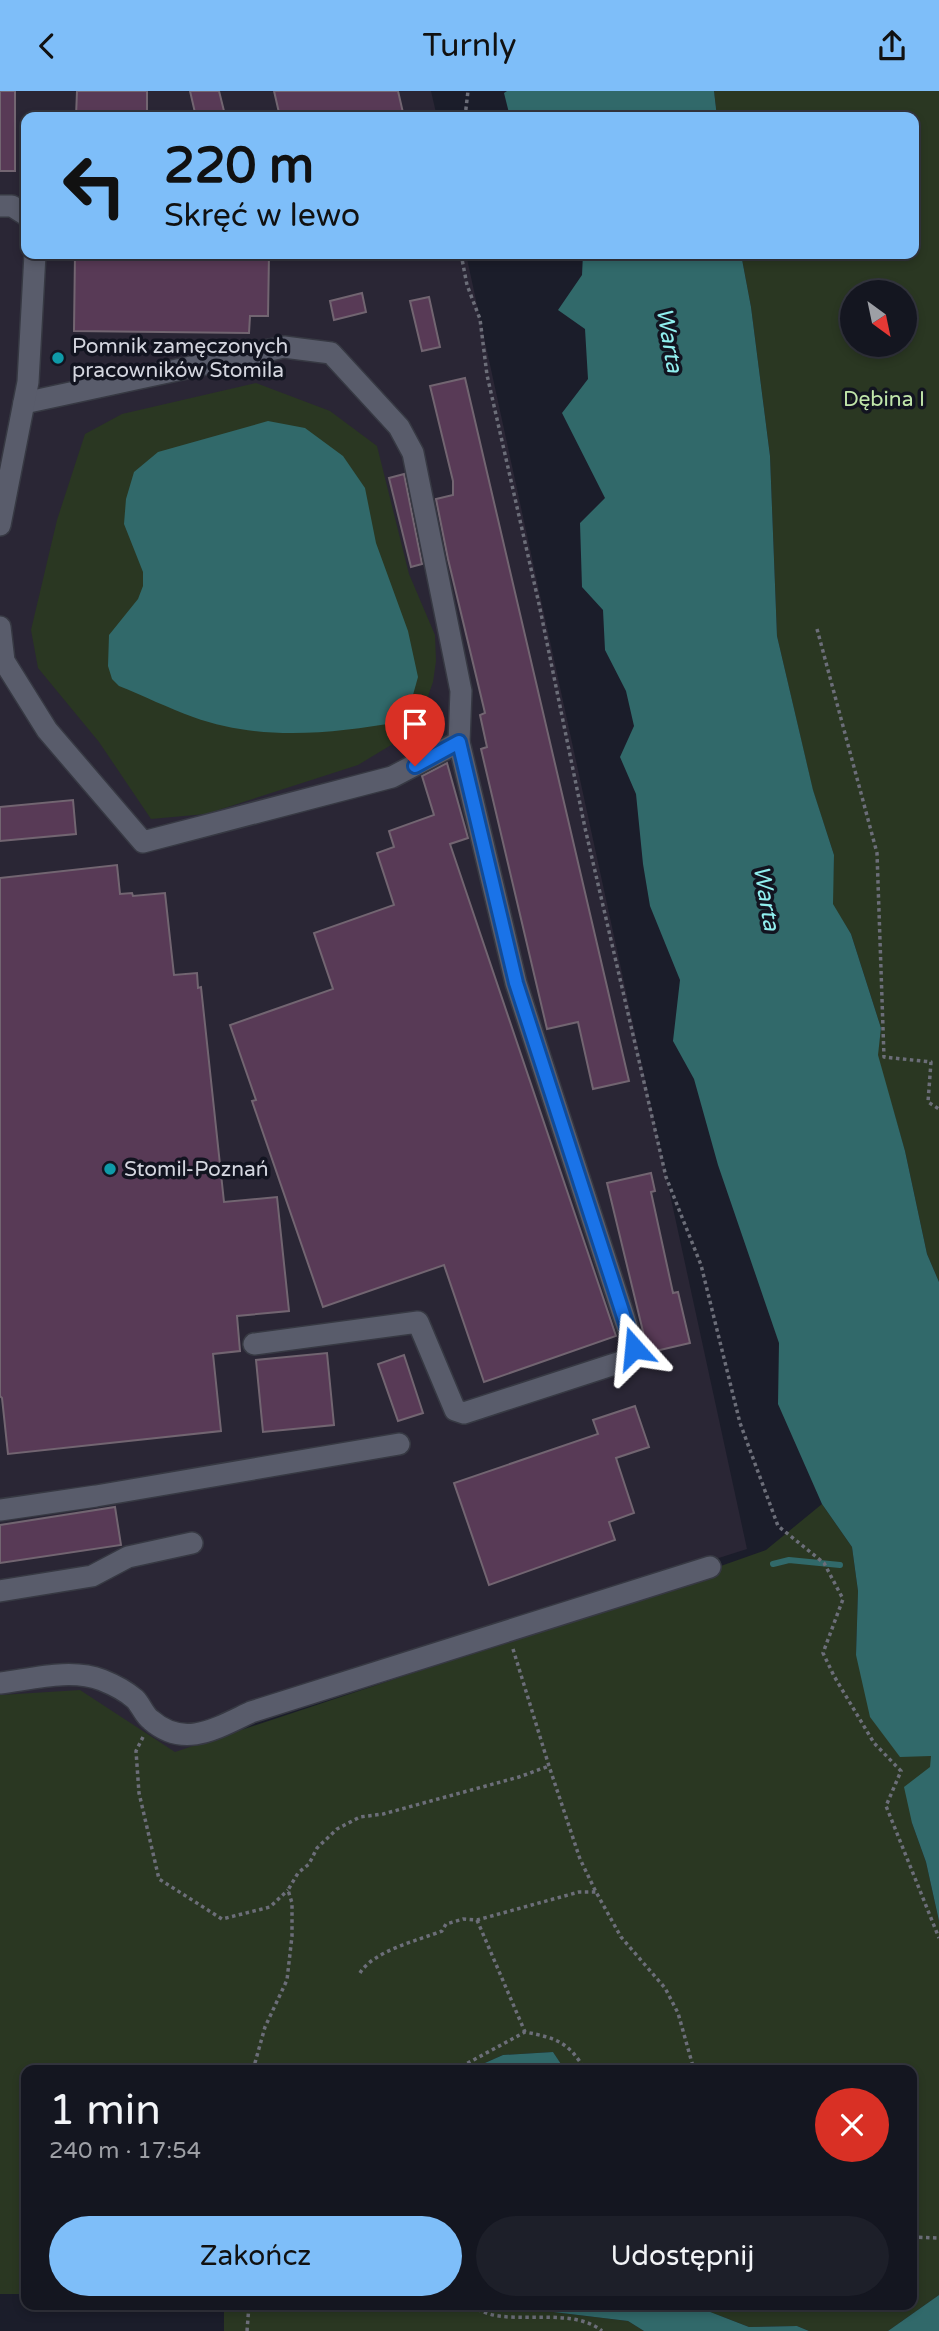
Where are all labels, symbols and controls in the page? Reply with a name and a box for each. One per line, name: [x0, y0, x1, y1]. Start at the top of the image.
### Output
icon: back: [28, 27, 66, 65]
text: Turnly: [423, 27, 516, 65]
icon: share: [873, 27, 911, 65]
text: 220 m: [164, 137, 314, 196]
icon: left: [49, 140, 140, 231]
text: Skręć w lewo: [164, 197, 360, 235]
north arrow: [840, 280, 917, 357]
map controls: [840, 280, 917, 357]
water label: Warta: [650, 305, 689, 376]
place label: Pomnik zamęczonych pracowników Stomila: [72, 334, 288, 383]
marker: Pomnik zamęczonych pracowników Stomila: [50, 350, 66, 366]
park label: Dębina I: [843, 387, 925, 412]
pin: [385, 694, 445, 766]
icon: arrive: [396, 705, 434, 743]
water label: Warta: [747, 863, 786, 934]
place label: Stomil-Poznań: [124, 1157, 269, 1182]
marker: Stomil-Poznań: [102, 1161, 118, 1177]
position arrow: [597, 1311, 671, 1385]
text: 1 min: [49, 2085, 161, 2136]
button: close: [815, 2088, 889, 2162]
text: 240 m · 17:54: [49, 2137, 201, 2165]
button: Zakończ: [49, 2216, 462, 2296]
button: Udostępnij: [476, 2216, 889, 2296]

